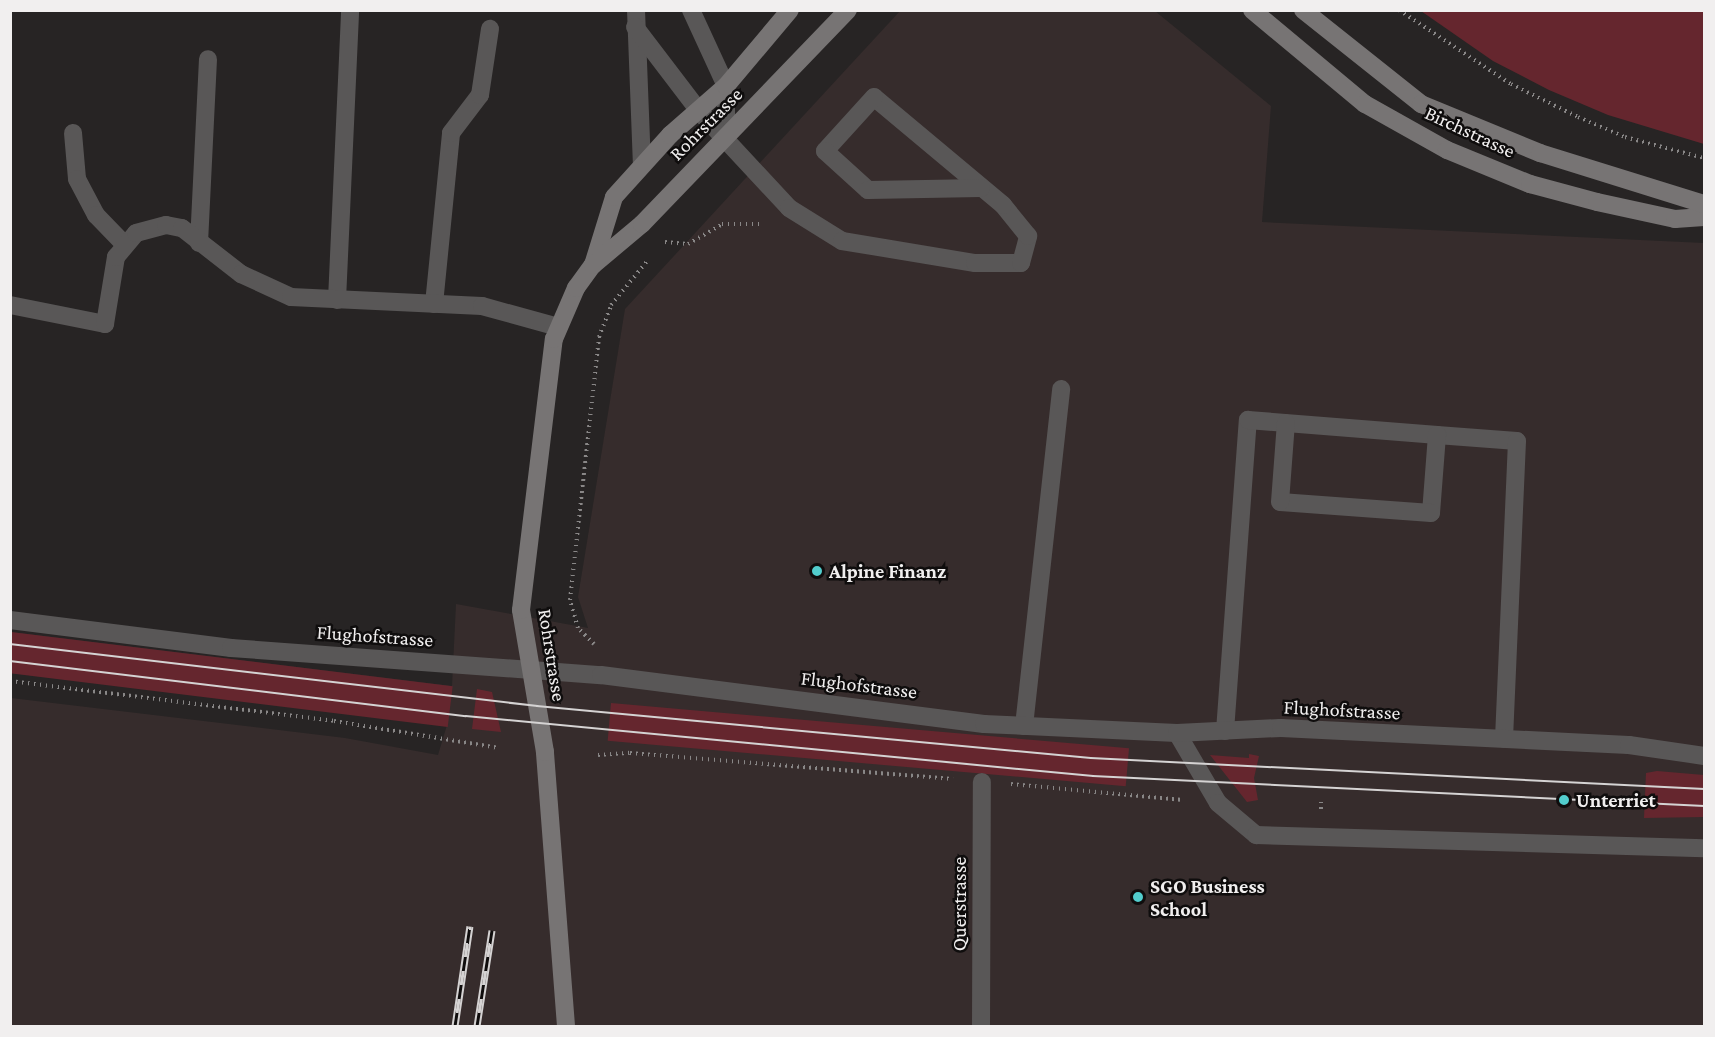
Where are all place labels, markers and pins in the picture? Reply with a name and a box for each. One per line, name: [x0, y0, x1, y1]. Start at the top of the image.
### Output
place label: Alpine Finanz: [829, 559, 946, 583]
marker: Alpine Finanz: [810, 564, 824, 578]
place label: Unterriet: [1576, 788, 1656, 812]
marker: Unterriet: [1557, 793, 1571, 807]
place label: SGO Business School: [1150, 874, 1265, 921]
marker: SGO Business School: [1131, 890, 1145, 904]

